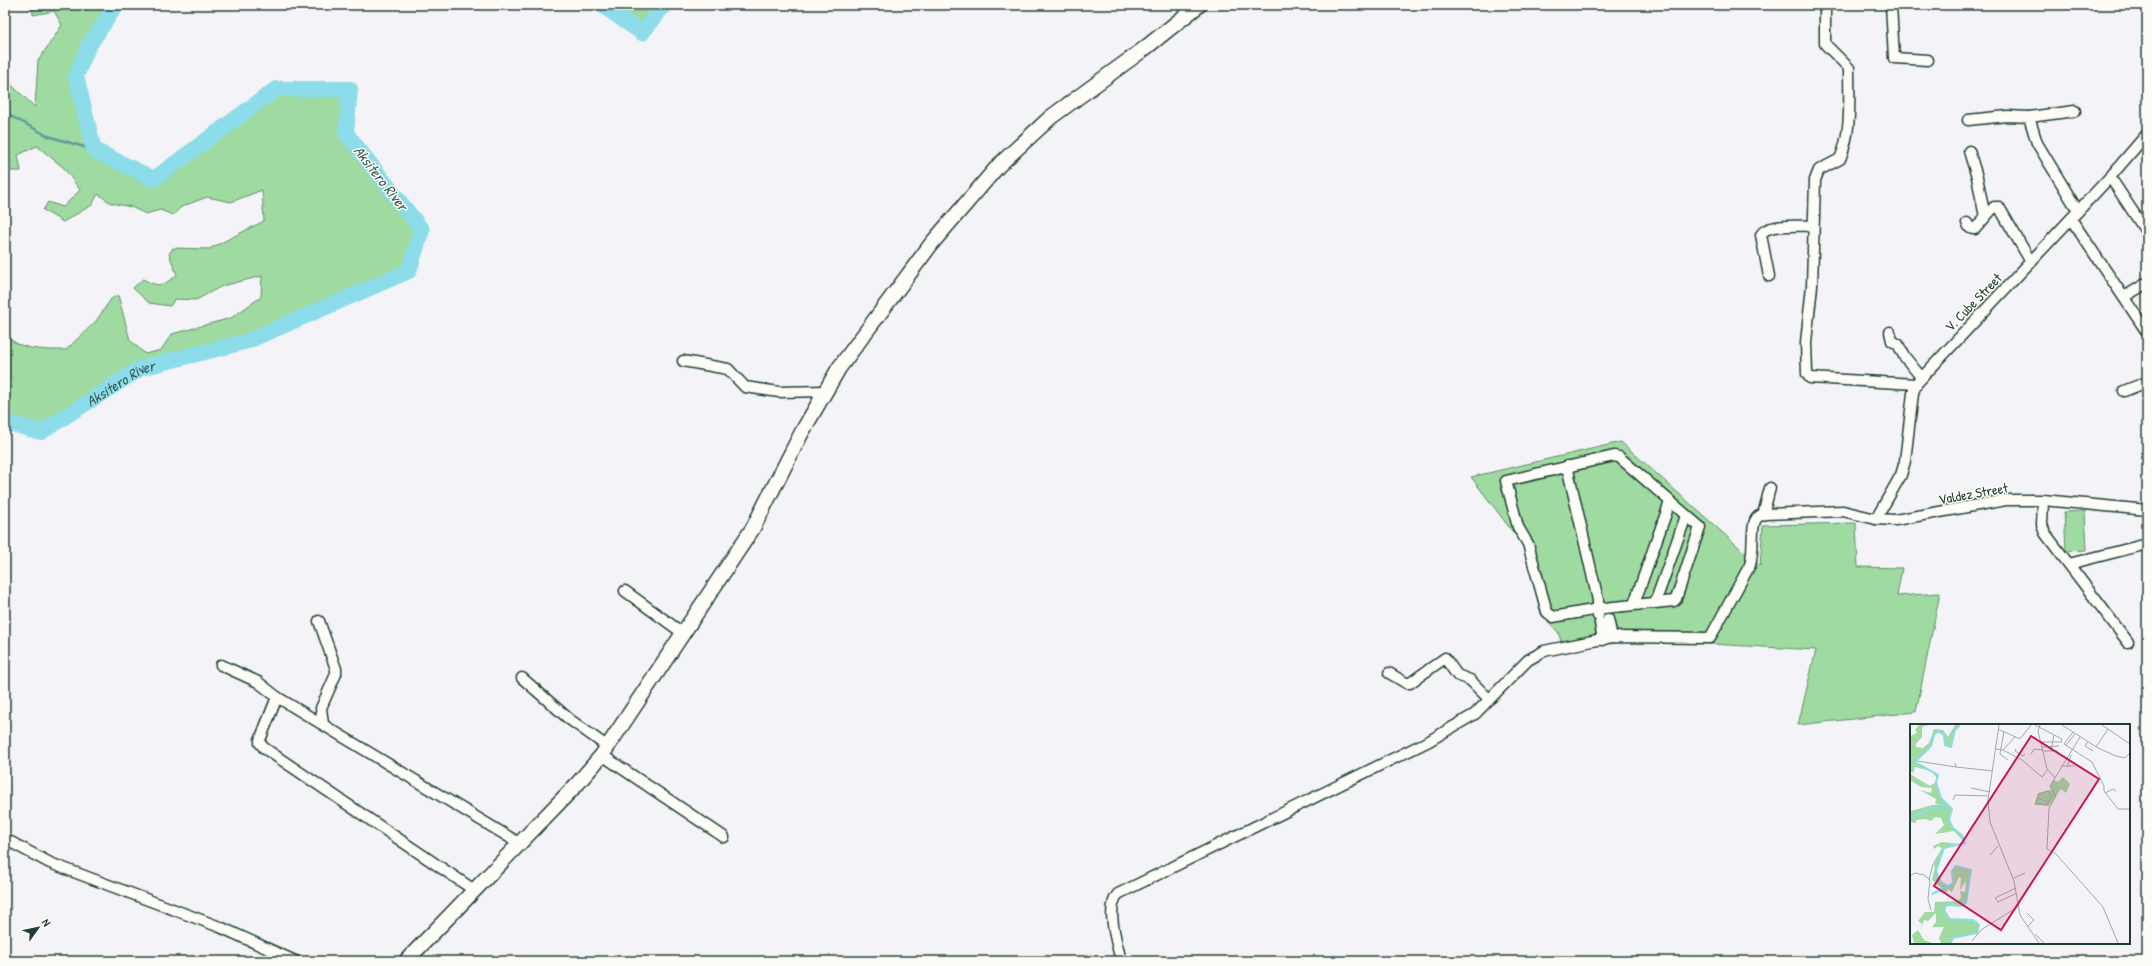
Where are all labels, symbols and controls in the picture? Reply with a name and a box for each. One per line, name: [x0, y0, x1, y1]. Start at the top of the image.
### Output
water label: Aksitero River: [349, 141, 414, 217]
street label: V. Cube Street: [1940, 268, 2006, 335]
water label: Aksitero River: [82, 354, 159, 411]
street label: Valdez Street: [1937, 478, 2009, 508]
inset map: [1910, 724, 2130, 944]
north arrow: [18, 908, 58, 948]
text: N: [39, 916, 54, 929]

